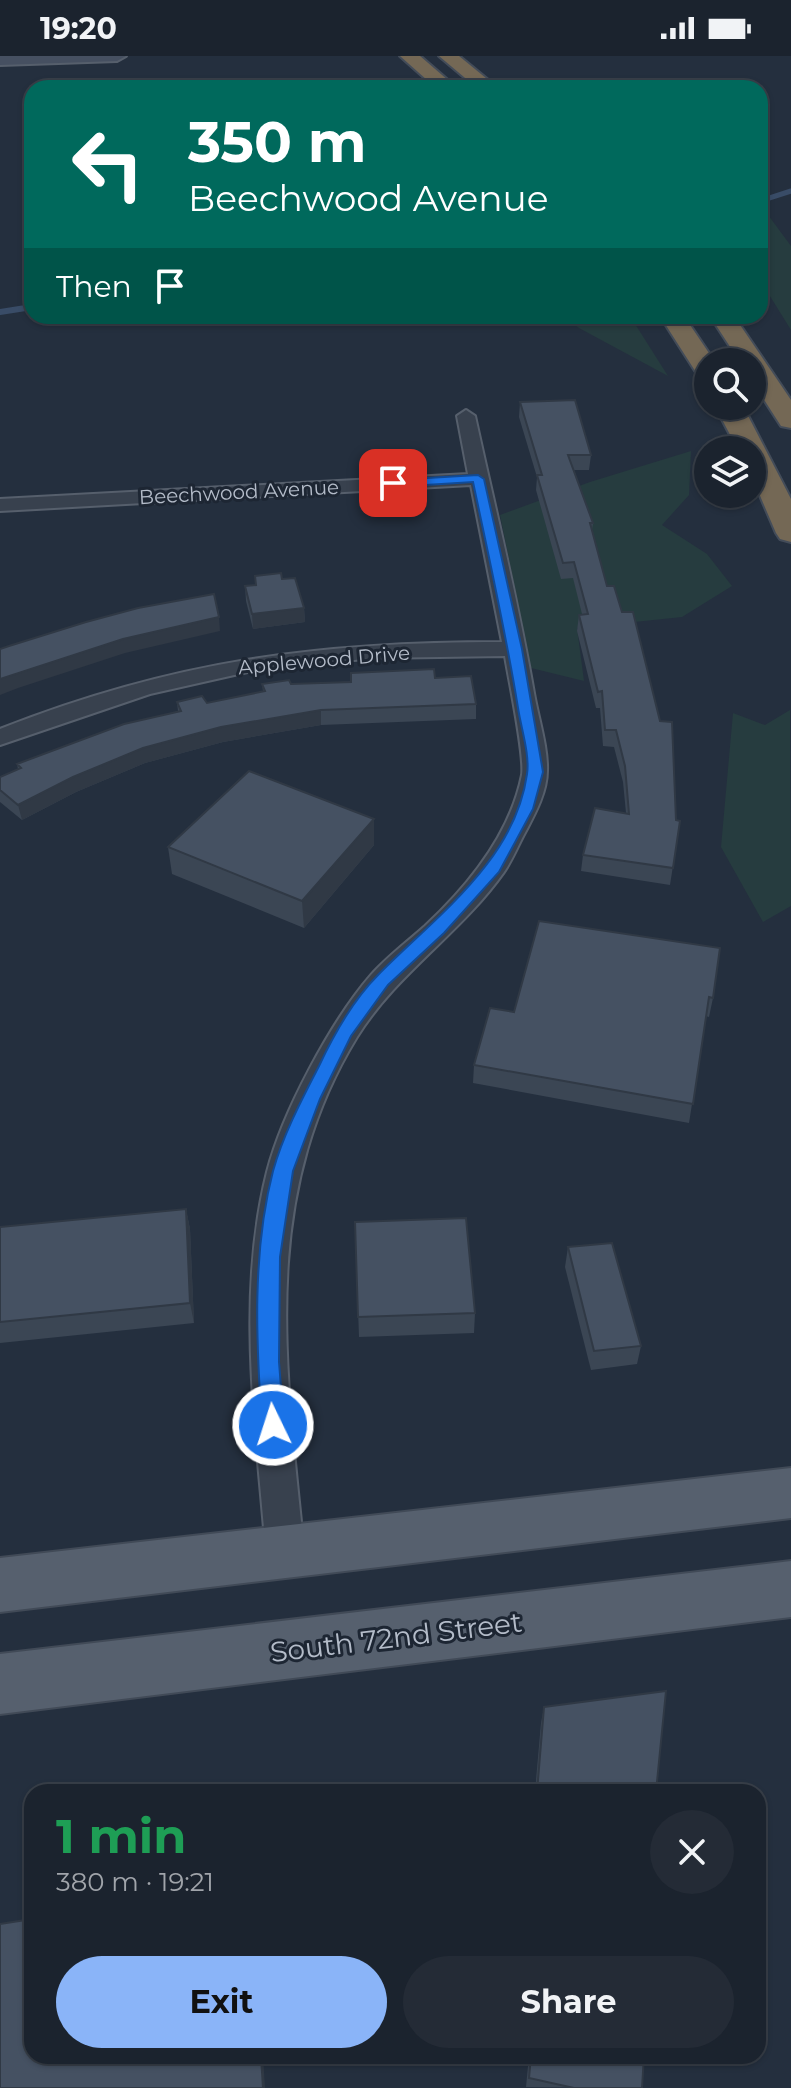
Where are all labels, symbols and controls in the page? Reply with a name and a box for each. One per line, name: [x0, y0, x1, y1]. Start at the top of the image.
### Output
text: 19:20: [40, 10, 117, 47]
text: 350 m: [188, 108, 367, 176]
icon: left: [56, 112, 160, 216]
text: Beechwood Avenue: [188, 176, 549, 220]
icon: arrive: [148, 264, 192, 308]
text: Then: [56, 268, 132, 305]
map controls: [694, 348, 766, 508]
button: search: [694, 348, 766, 420]
button: layers: [694, 436, 766, 508]
pin: [359, 449, 427, 517]
icon: arrive: [371, 461, 415, 505]
street label: Beechwood Avenue: [138, 475, 340, 509]
street label: Applewood Drive: [237, 641, 411, 679]
position arrow: [231, 1383, 315, 1467]
street label: South 72nd Street: [268, 1605, 524, 1669]
text: 1 min: [56, 1807, 186, 1865]
button: close: [650, 1810, 734, 1894]
text: 380 m · 19:21: [56, 1866, 214, 1898]
button: Exit: [56, 1956, 387, 2048]
button: Share: [403, 1956, 734, 2048]

